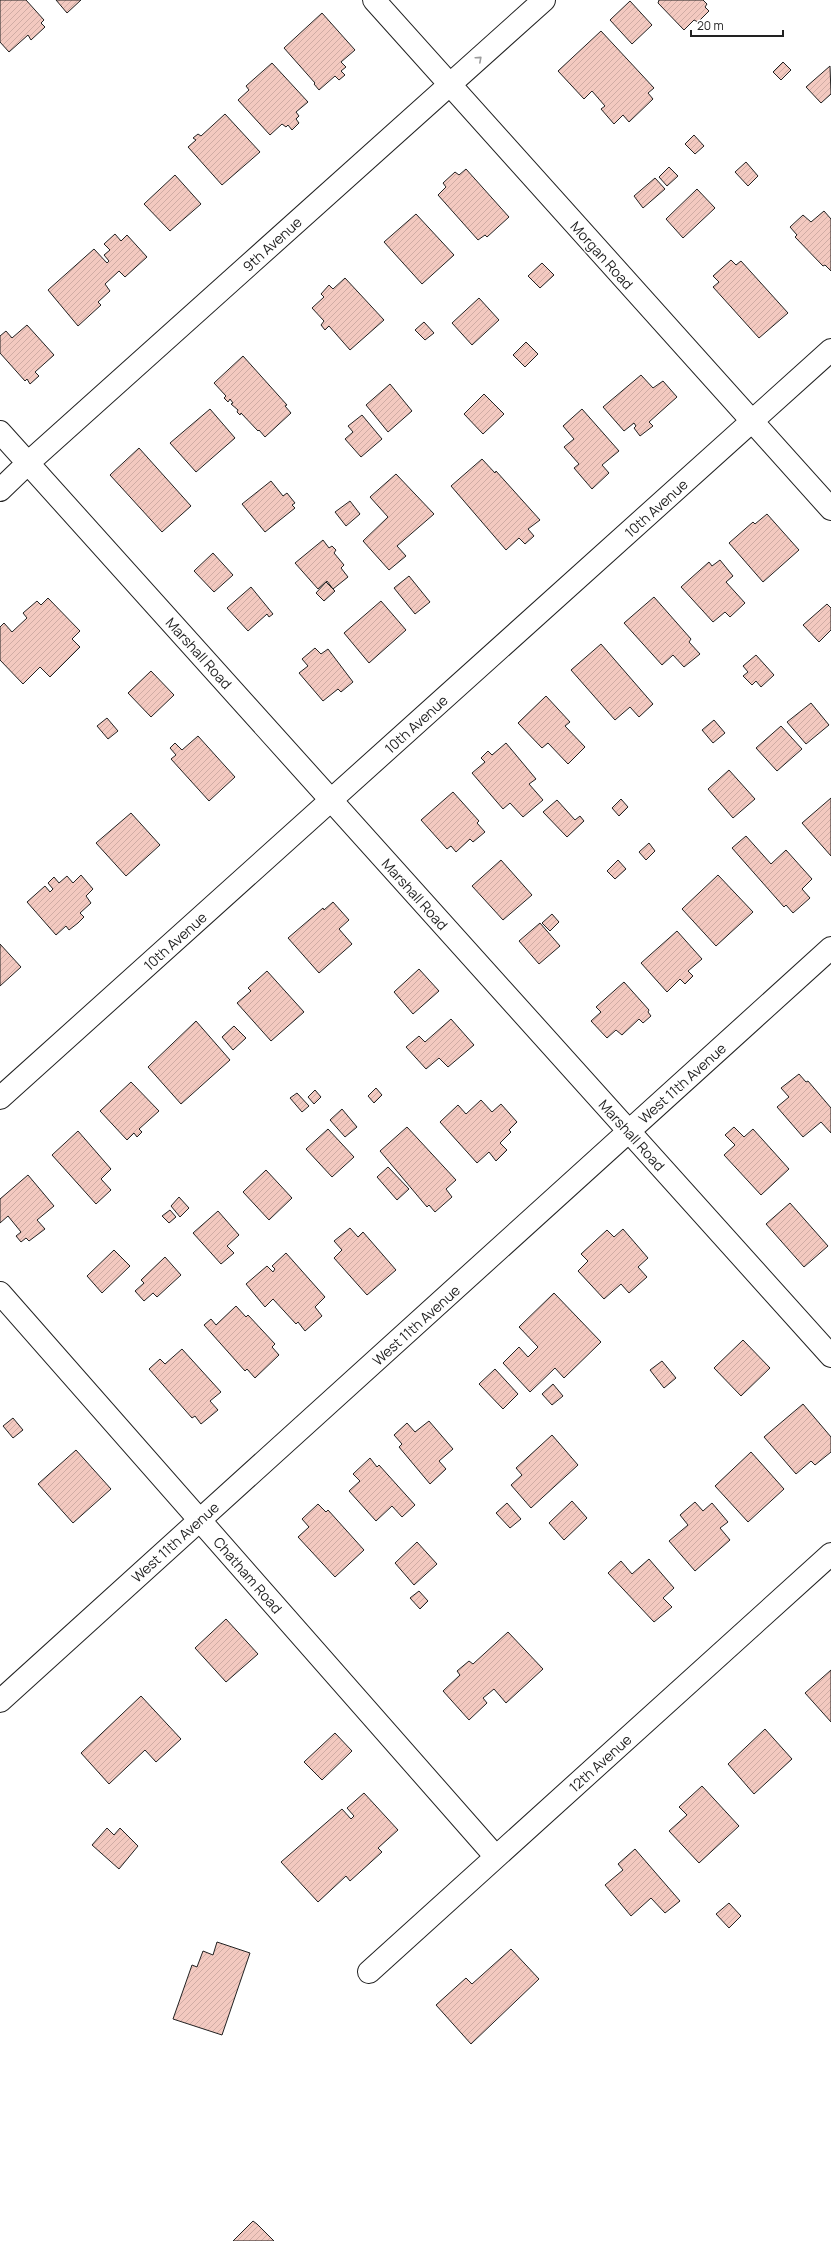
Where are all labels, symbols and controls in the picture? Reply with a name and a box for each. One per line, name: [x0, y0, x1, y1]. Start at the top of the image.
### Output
scale bar: [691, 12, 783, 38]
text: 20 m: [697, 17, 724, 34]
one-way arrow: [474, 56, 482, 63]
street label: 9th Avenue: [238, 212, 306, 276]
street label: Morgan Road: [566, 217, 638, 293]
street label: 10th Avenue: [620, 475, 692, 541]
street label: Marshall Road: [162, 613, 236, 693]
street label: 10th Avenue: [380, 691, 452, 757]
street label: Marshall Road: [378, 854, 452, 934]
street label: 10th Avenue: [139, 908, 211, 974]
street label: West 11th Avenue: [634, 1039, 730, 1127]
street label: Marshall Road: [595, 1095, 669, 1175]
street label: West 11th Avenue: [368, 1281, 464, 1369]
street label: West 11th Avenue: [127, 1498, 223, 1586]
street label: Chatham Road: [209, 1533, 287, 1617]
street label: 12th Avenue: [565, 1730, 635, 1796]

